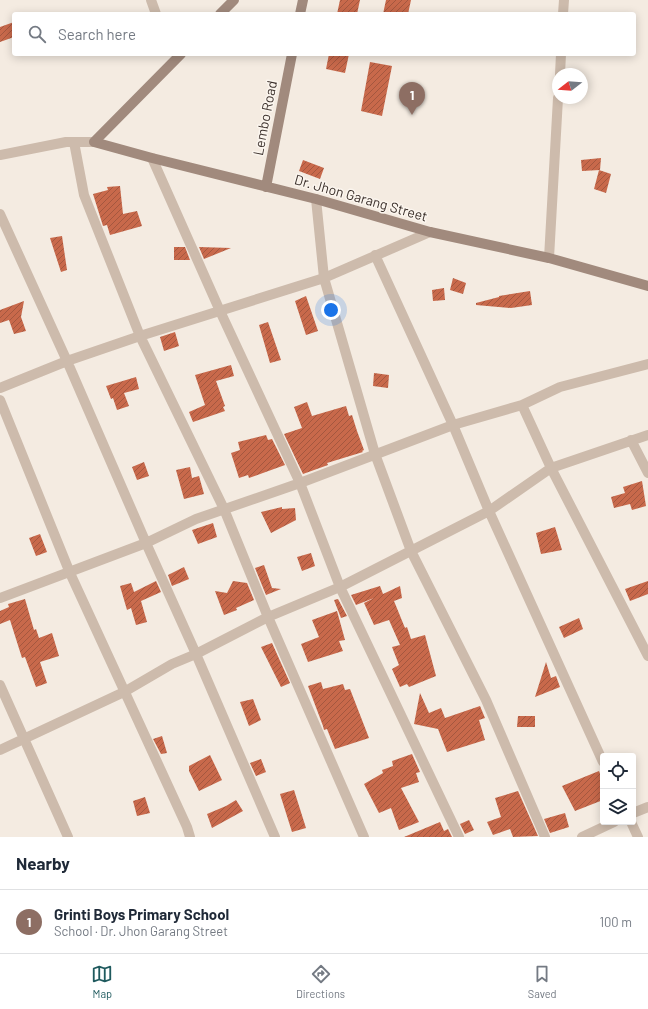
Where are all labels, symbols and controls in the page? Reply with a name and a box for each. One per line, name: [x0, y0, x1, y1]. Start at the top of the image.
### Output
search box: [12, 12, 636, 56]
icon: search: [26, 23, 48, 45]
text: Search here: [58, 25, 136, 43]
north arrow: [552, 68, 588, 104]
street label: Lembo Road: [249, 79, 280, 157]
pin: 1: [399, 82, 425, 115]
street label: Dr. Jhon Garang Street: [293, 170, 430, 225]
your location: [321, 300, 341, 320]
map controls: [600, 753, 636, 825]
button: locate: [600, 753, 636, 789]
button: layers: [600, 789, 636, 825]
text: Nearby: [16, 853, 70, 873]
text: Grinti Boys Primary School: [54, 905, 229, 923]
text: 1: [27, 914, 31, 930]
text: 100 m: [599, 914, 632, 930]
text: School · Dr. Jhon Garang Street: [54, 923, 228, 939]
tab: Map: [91, 963, 113, 1000]
tab: Directions: [296, 963, 345, 1000]
tab: Saved: [528, 963, 557, 1000]

